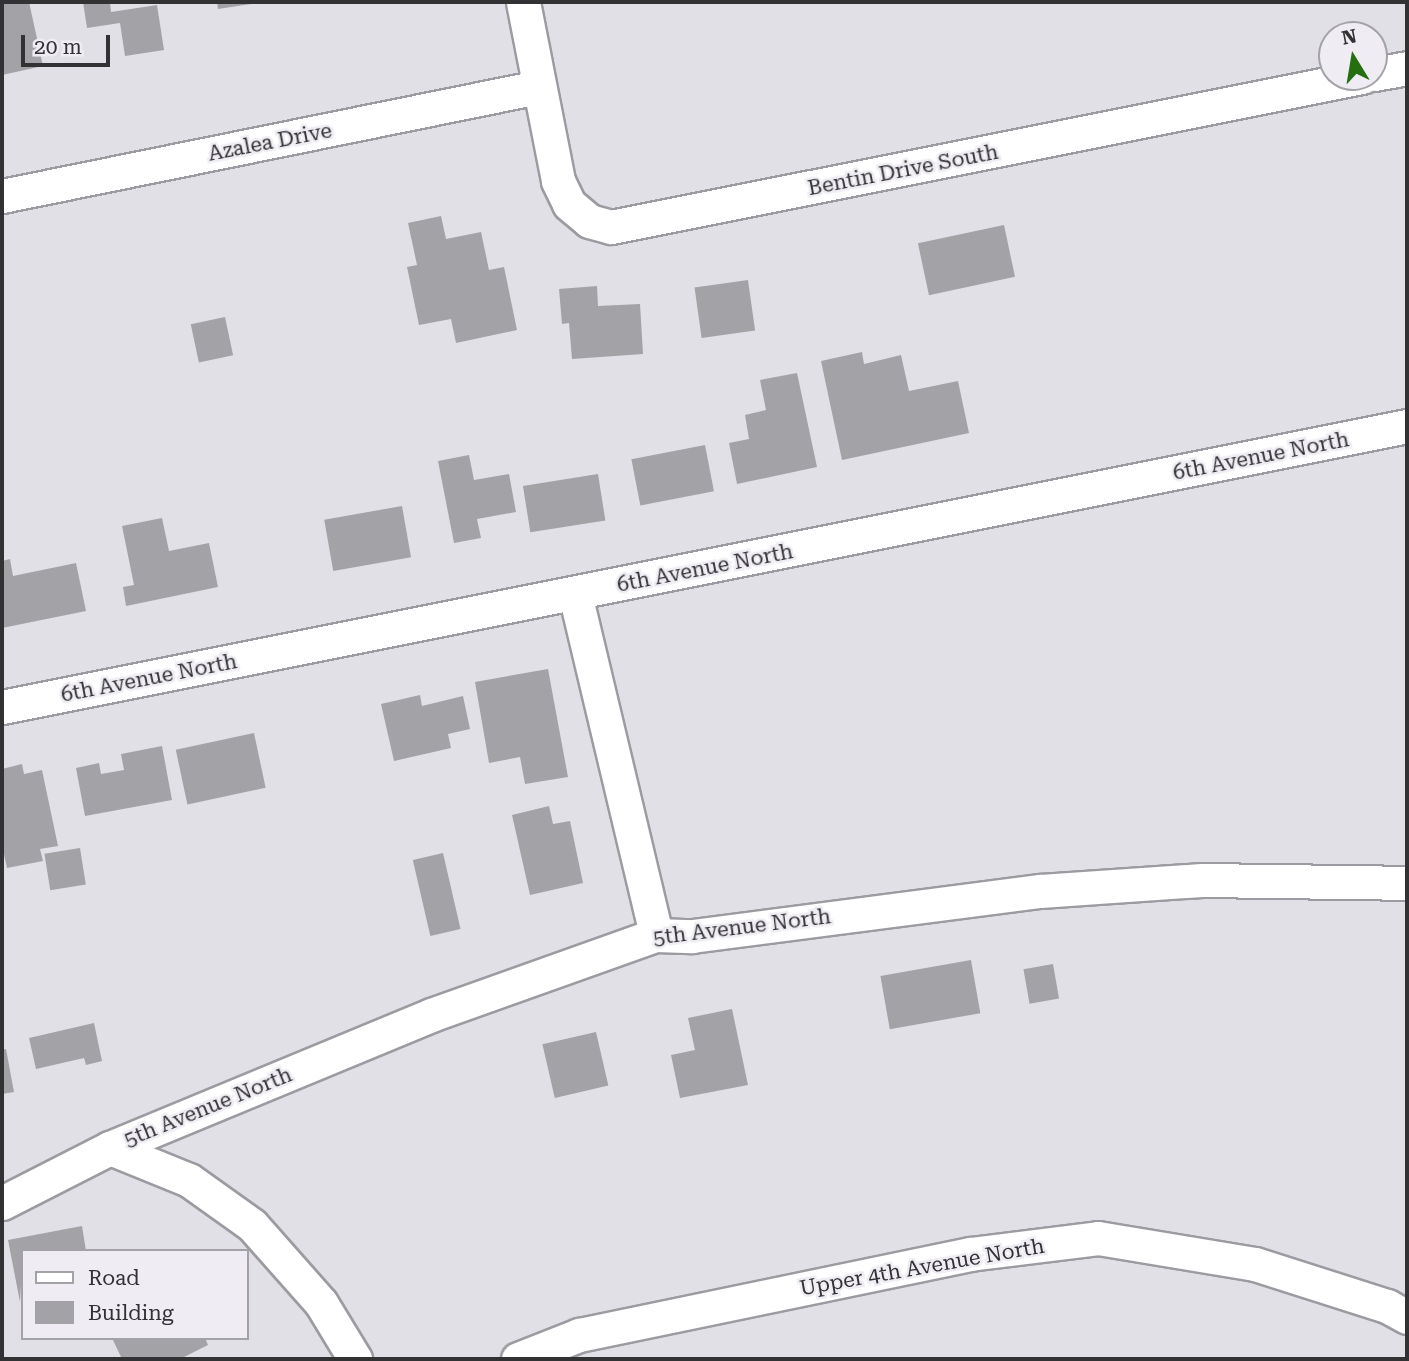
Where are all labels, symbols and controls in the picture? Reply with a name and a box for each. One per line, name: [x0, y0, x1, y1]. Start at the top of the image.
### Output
scale bar: [24, 21, 114, 65]
north arrow: [1318, 21, 1388, 91]
text: N: [1340, 24, 1359, 50]
text: 20 m: [34, 35, 82, 59]
street label: Azalea Drive: [206, 118, 334, 166]
street label: Bentin Drive South: [806, 139, 1000, 201]
street label: 6th Avenue North: [1171, 427, 1351, 485]
street label: 6th Avenue North: [615, 539, 795, 597]
street label: 6th Avenue North: [59, 649, 239, 707]
street label: 5th Avenue North: [652, 904, 832, 950]
street label: 5th Avenue North: [120, 1062, 296, 1152]
street label: Upper 4th Avenue North: [798, 1233, 1046, 1301]
legend: [21, 1249, 248, 1340]
text: Road: [88, 1266, 140, 1290]
text: Building: [88, 1301, 174, 1325]

